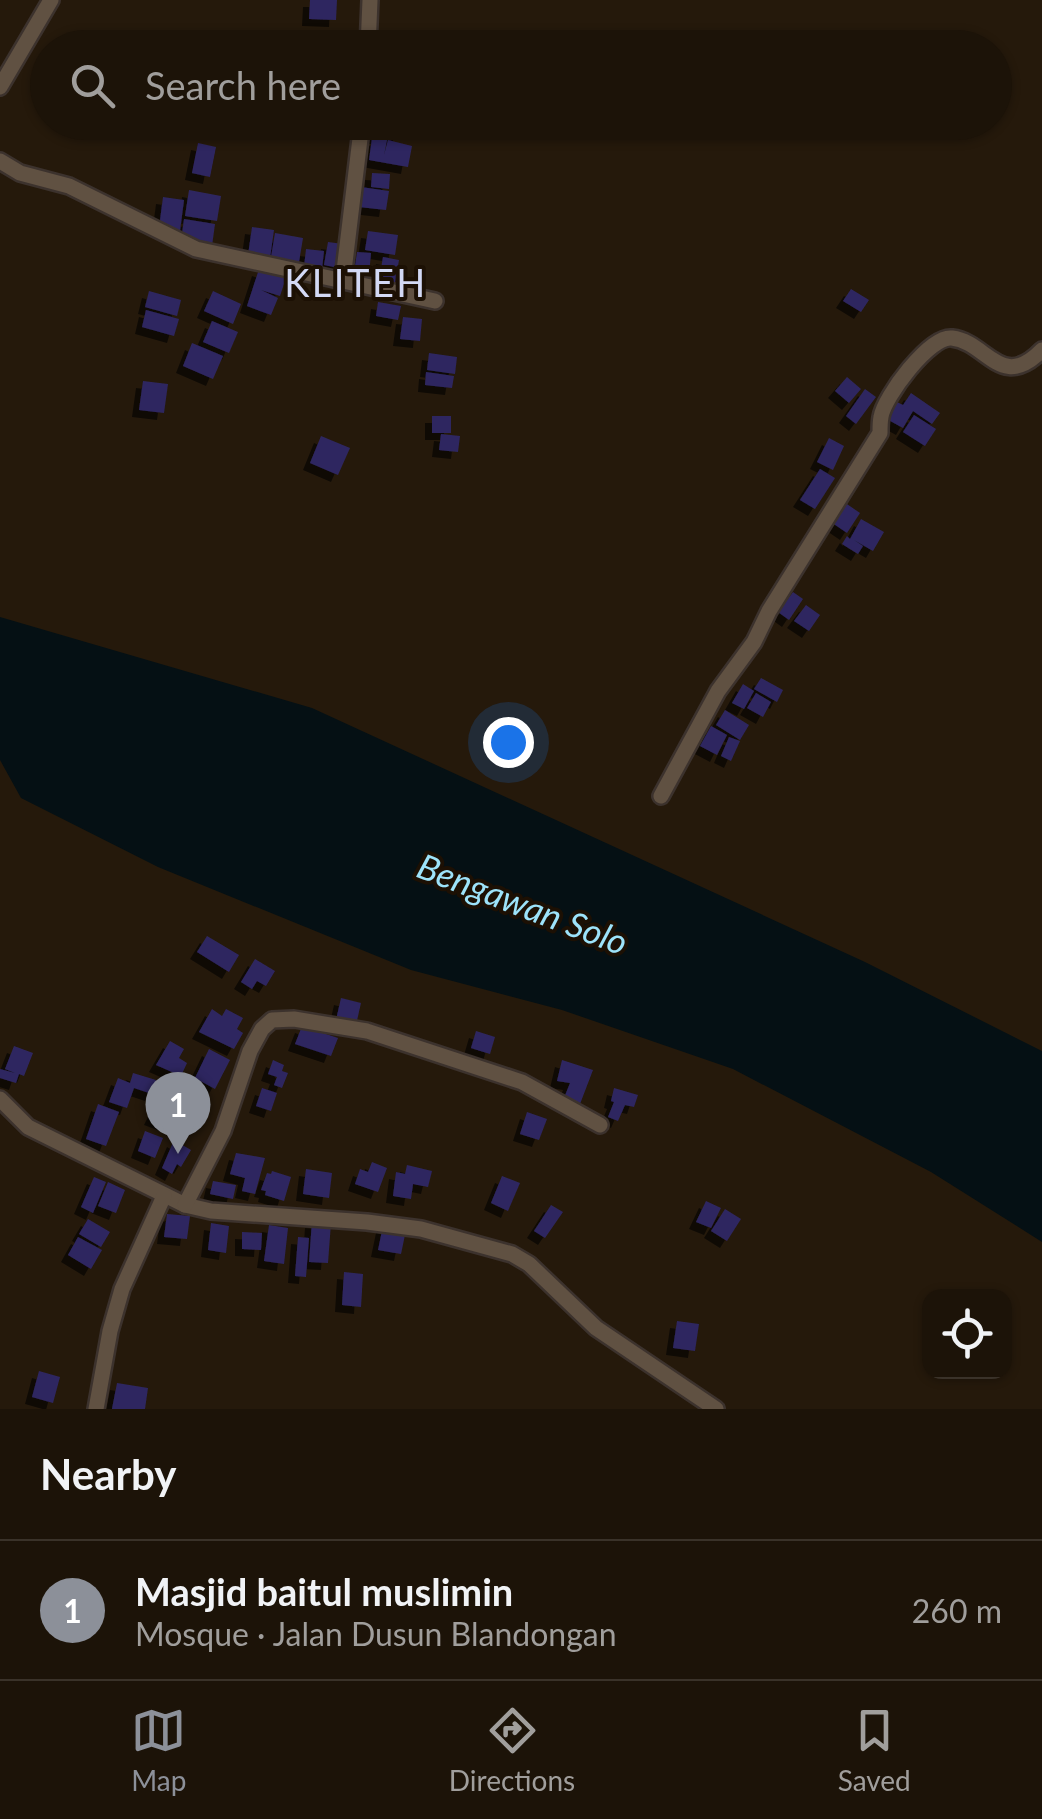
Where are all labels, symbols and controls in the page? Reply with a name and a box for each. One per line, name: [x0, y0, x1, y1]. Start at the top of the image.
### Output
search box: [30, 30, 1012, 140]
icon: search: [65, 58, 120, 113]
text: Search here: [145, 62, 341, 108]
district label: KLITEH: [284, 259, 428, 305]
your location: [483, 717, 534, 768]
water label: Bengawan Solo: [412, 844, 634, 962]
pin: 1: [146, 1072, 210, 1154]
map controls: [922, 1289, 1012, 1379]
button: locate: [922, 1289, 1012, 1379]
text: Nearby: [40, 1449, 177, 1499]
text: Masjid baitul muslimin: [135, 1568, 513, 1614]
text: 1: [63, 1591, 82, 1630]
text: 260 m: [912, 1591, 1002, 1630]
text: Mosque · Jalan Dusun Blandongan: [135, 1614, 617, 1653]
tab: Map: [131, 1703, 186, 1797]
tab: Directions: [449, 1703, 575, 1797]
tab: Saved: [838, 1703, 911, 1797]

